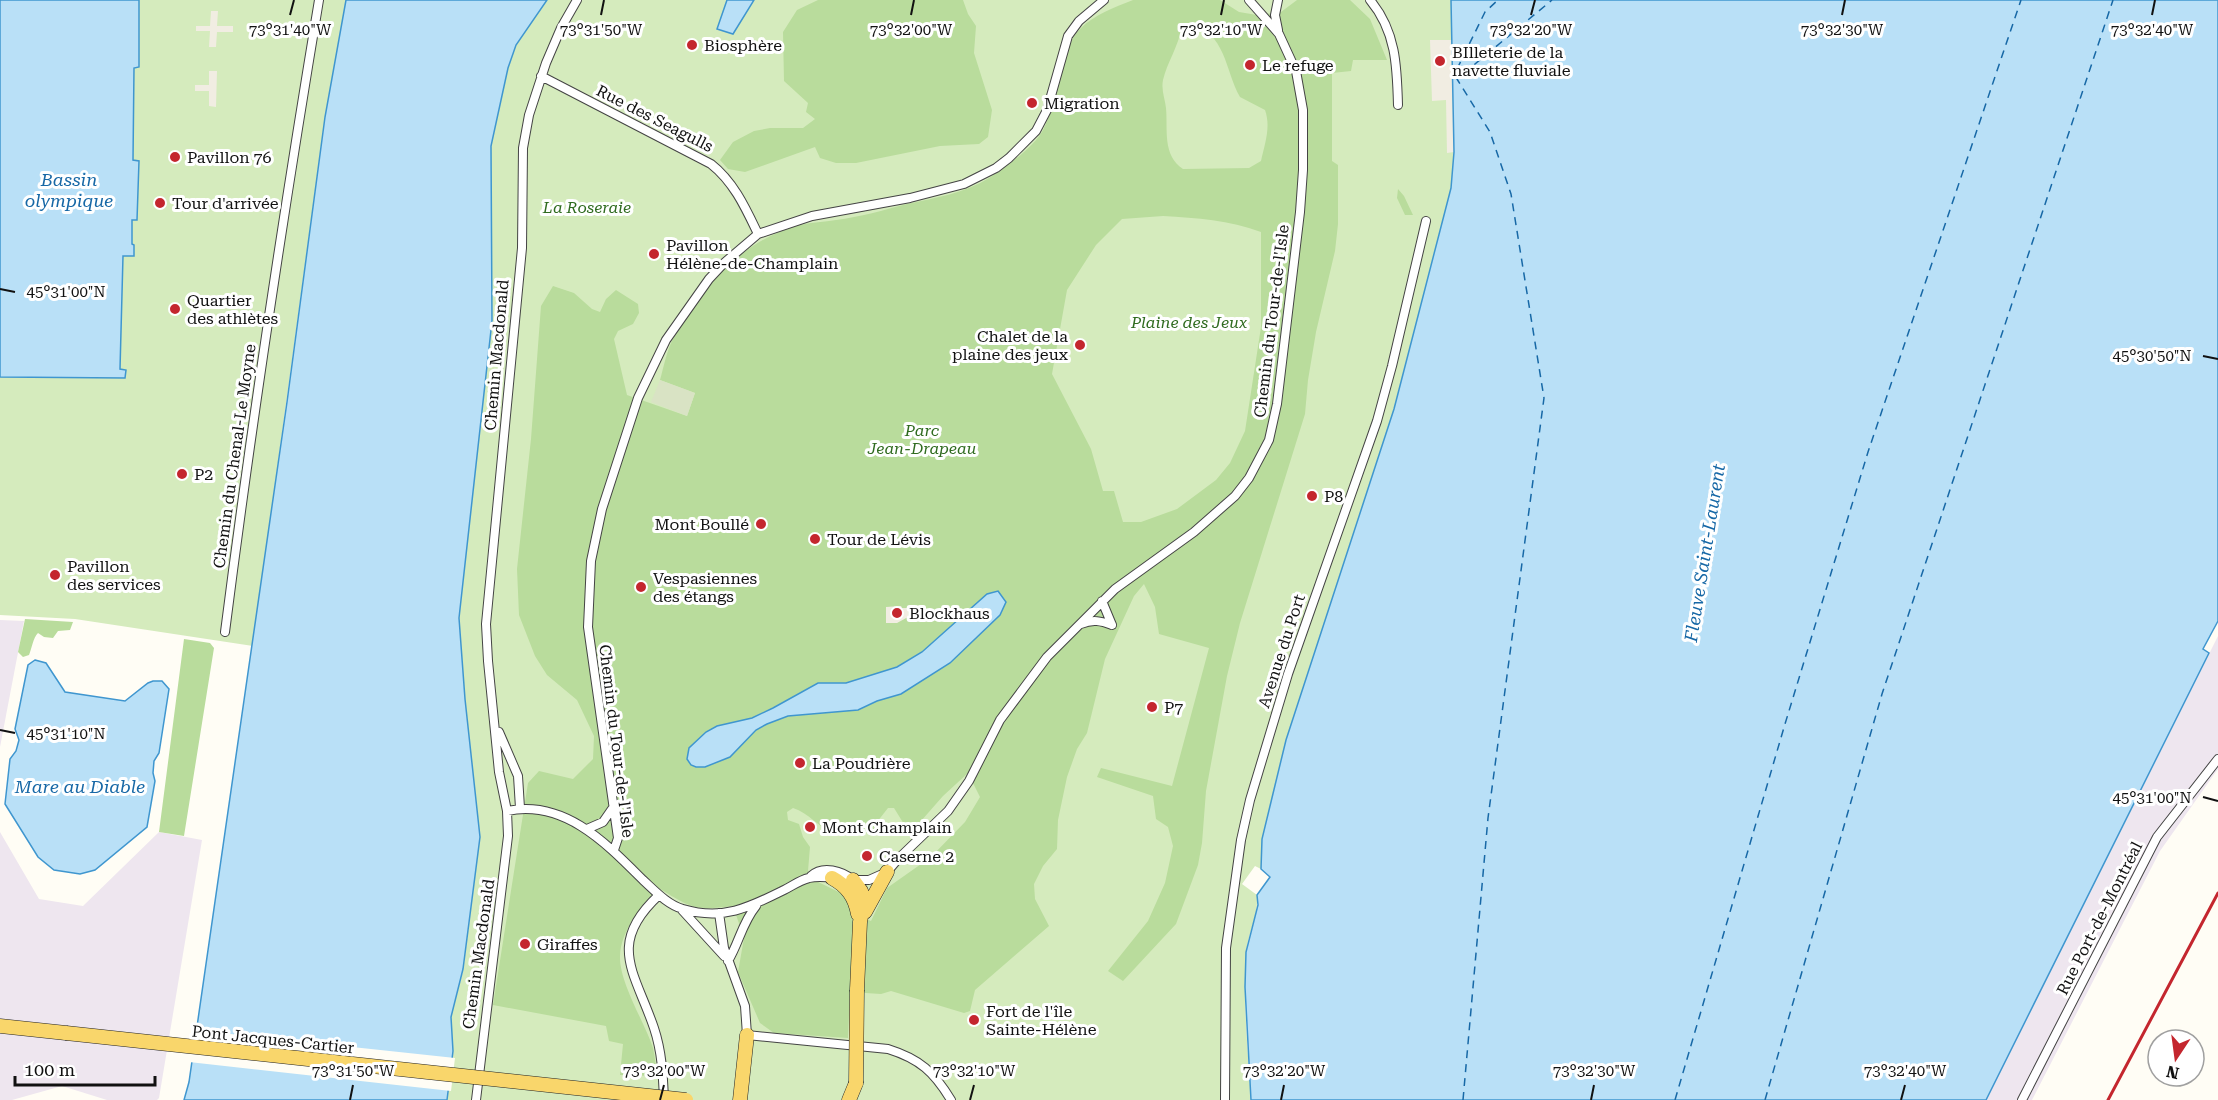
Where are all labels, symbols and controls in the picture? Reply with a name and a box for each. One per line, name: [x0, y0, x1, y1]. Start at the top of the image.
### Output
text: 73°31'40"W: [249, 21, 332, 39]
text: 73°31'50"W: [560, 21, 643, 39]
text: 73°32'00"W: [870, 21, 953, 39]
text: 73°32'10"W: [1180, 21, 1263, 39]
text: 73°32'20"W: [1490, 21, 1573, 39]
text: 73°32'30"W: [1801, 21, 1884, 39]
text: 73°32'40"W: [2111, 21, 2194, 39]
place label: Biosphère: [704, 36, 782, 55]
marker: Biosphère: [685, 38, 699, 52]
place label: BIlleterie de la navette fluviale: [1452, 43, 1571, 80]
marker: BIlleterie de la navette fluviale: [1433, 54, 1447, 68]
place label: Le refuge: [1262, 56, 1334, 75]
marker: Le refuge: [1243, 58, 1257, 72]
street label: Rue des Seagulls: [593, 81, 717, 156]
place label: Migration: [1044, 94, 1120, 113]
marker: Migration: [1025, 96, 1039, 110]
place label: Pavillon 76: [187, 148, 272, 167]
marker: Pavillon 76: [168, 150, 182, 164]
water label: Bassin olympique: [25, 169, 113, 211]
place label: Tour d'arrivée: [172, 194, 279, 213]
marker: Tour d'arrivée: [153, 196, 167, 210]
park label: La Roseraie: [542, 198, 631, 217]
street label: Chemin du Tour-de-l'Isle: [1250, 223, 1293, 419]
place label: Pavillon Hélène-de-Champlain: [666, 236, 838, 273]
marker: Pavillon Hélène-de-Champlain: [647, 247, 661, 261]
street label: Chemin Macdonald: [480, 279, 513, 431]
text: 45°31'00"N: [26, 283, 106, 301]
place label: Quartier des athlètes: [187, 291, 279, 328]
marker: Quartier des athlètes: [168, 302, 182, 316]
park label: Plaine des Jeux: [1130, 313, 1247, 332]
place label: Chalet de la plaine des jeux: [952, 327, 1069, 364]
marker: Chalet de la plaine des jeux: [1073, 338, 1087, 352]
street label: Chemin du Chenal-Le Moyne: [209, 342, 260, 570]
text: 45°30'50"N: [2112, 347, 2192, 365]
park label: Parc Jean-Drapeau: [867, 421, 976, 458]
water label: Fleuve Saint-Laurent: [1680, 462, 1729, 644]
place label: P2: [194, 465, 213, 484]
marker: P2: [175, 467, 189, 481]
place label: P8: [1324, 487, 1343, 506]
marker: P8: [1305, 489, 1319, 503]
place label: Mont Boullé: [654, 515, 749, 534]
marker: Mont Boullé: [754, 517, 768, 531]
place label: Tour de Lévis: [827, 530, 931, 549]
marker: Tour de Lévis: [808, 532, 822, 546]
place label: Pavillon des services: [67, 557, 161, 594]
marker: Pavillon des services: [48, 568, 62, 582]
place label: Vespasiennes des étangs: [653, 569, 757, 606]
marker: Vespasiennes des étangs: [634, 580, 648, 594]
street label: Avenue du Port: [1254, 592, 1309, 710]
place label: Blockhaus: [909, 604, 990, 623]
marker: Blockhaus: [890, 606, 904, 620]
street label: Chemin du Tour-de-l'Isle: [595, 643, 638, 839]
place label: P7: [1164, 698, 1183, 717]
marker: P7: [1145, 700, 1159, 714]
text: 45°31'10"N: [26, 725, 106, 743]
place label: La Poudrière: [812, 754, 911, 773]
marker: La Poudrière: [793, 756, 807, 770]
water label: Mare au Diable: [14, 776, 145, 797]
text: 45°31'00"N: [2112, 789, 2192, 807]
place label: Mont Champlain: [822, 818, 952, 837]
marker: Mont Champlain: [803, 820, 817, 834]
street label: Rue Port-de-Montréal: [2053, 838, 2146, 998]
place label: Caserne 2: [879, 847, 954, 866]
marker: Caserne 2: [860, 849, 874, 863]
street label: Chemin Macdonald: [459, 878, 498, 1030]
place label: Giraffes: [537, 935, 598, 954]
marker: Giraffes: [518, 937, 532, 951]
place label: Fort de l'île Sainte-Hélène: [986, 1002, 1097, 1039]
marker: Fort de l'île Sainte-Hélène: [967, 1013, 981, 1027]
street label: Pont Jacques-Cartier: [191, 1022, 356, 1058]
north arrow: [2146, 1028, 2206, 1088]
scale bar: [15, 1049, 154, 1087]
text: 100 m: [24, 1059, 75, 1080]
text: N: [2165, 1061, 2181, 1083]
text: 73°31'50"W: [312, 1062, 395, 1080]
text: 73°32'00"W: [623, 1062, 706, 1080]
text: 73°32'10"W: [933, 1062, 1016, 1080]
text: 73°32'20"W: [1243, 1062, 1326, 1080]
text: 73°32'30"W: [1553, 1062, 1636, 1080]
text: 73°32'40"W: [1864, 1062, 1947, 1080]

